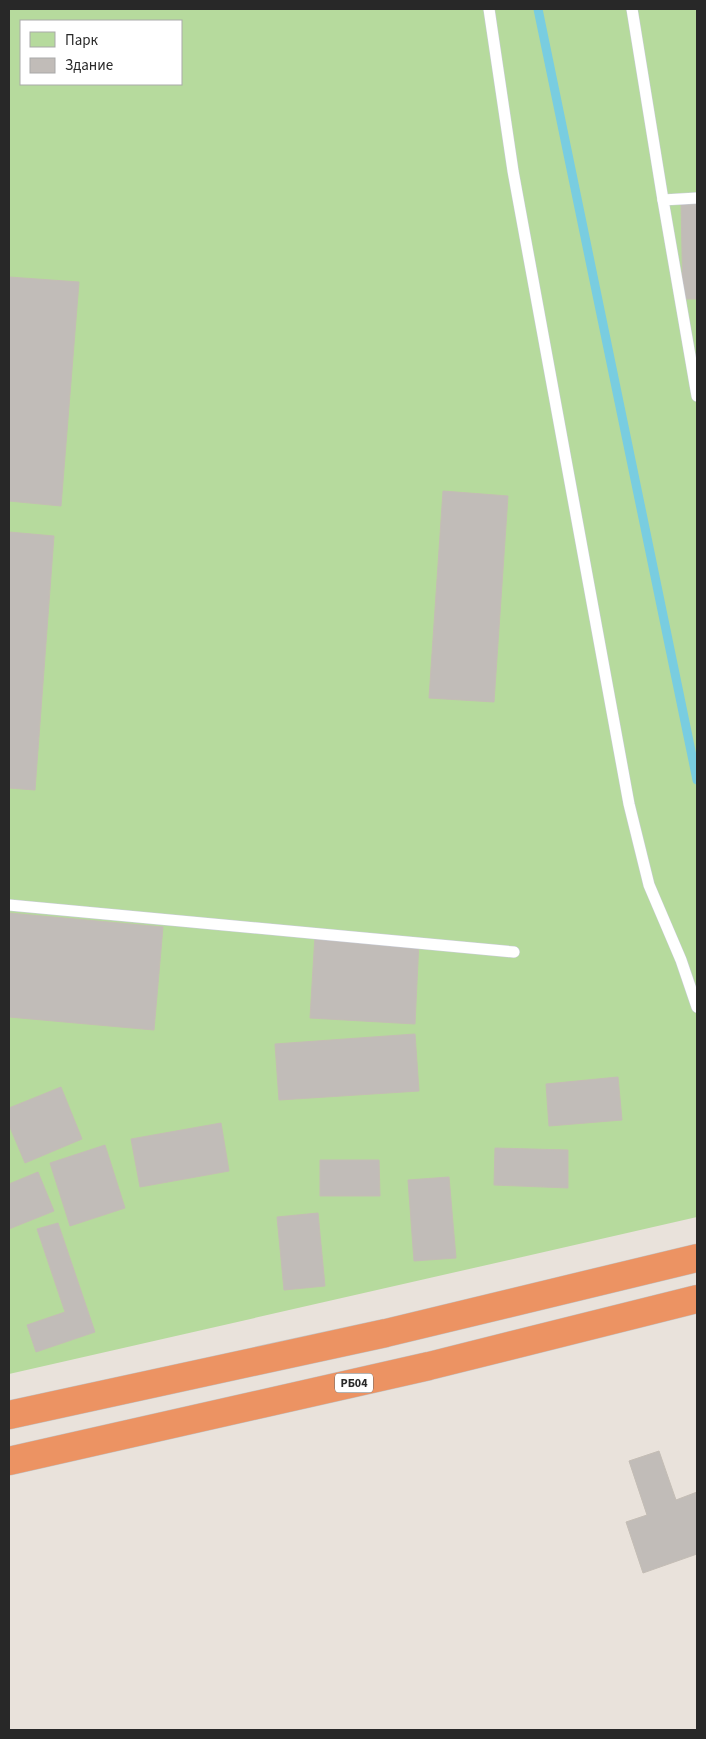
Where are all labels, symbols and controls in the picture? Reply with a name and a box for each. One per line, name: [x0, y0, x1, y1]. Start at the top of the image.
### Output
legend: [20, 20, 182, 85]
text: Парк: [65, 30, 99, 51]
text: Здание: [65, 55, 113, 76]
road number: РБ04: [335, 1374, 373, 1392]

